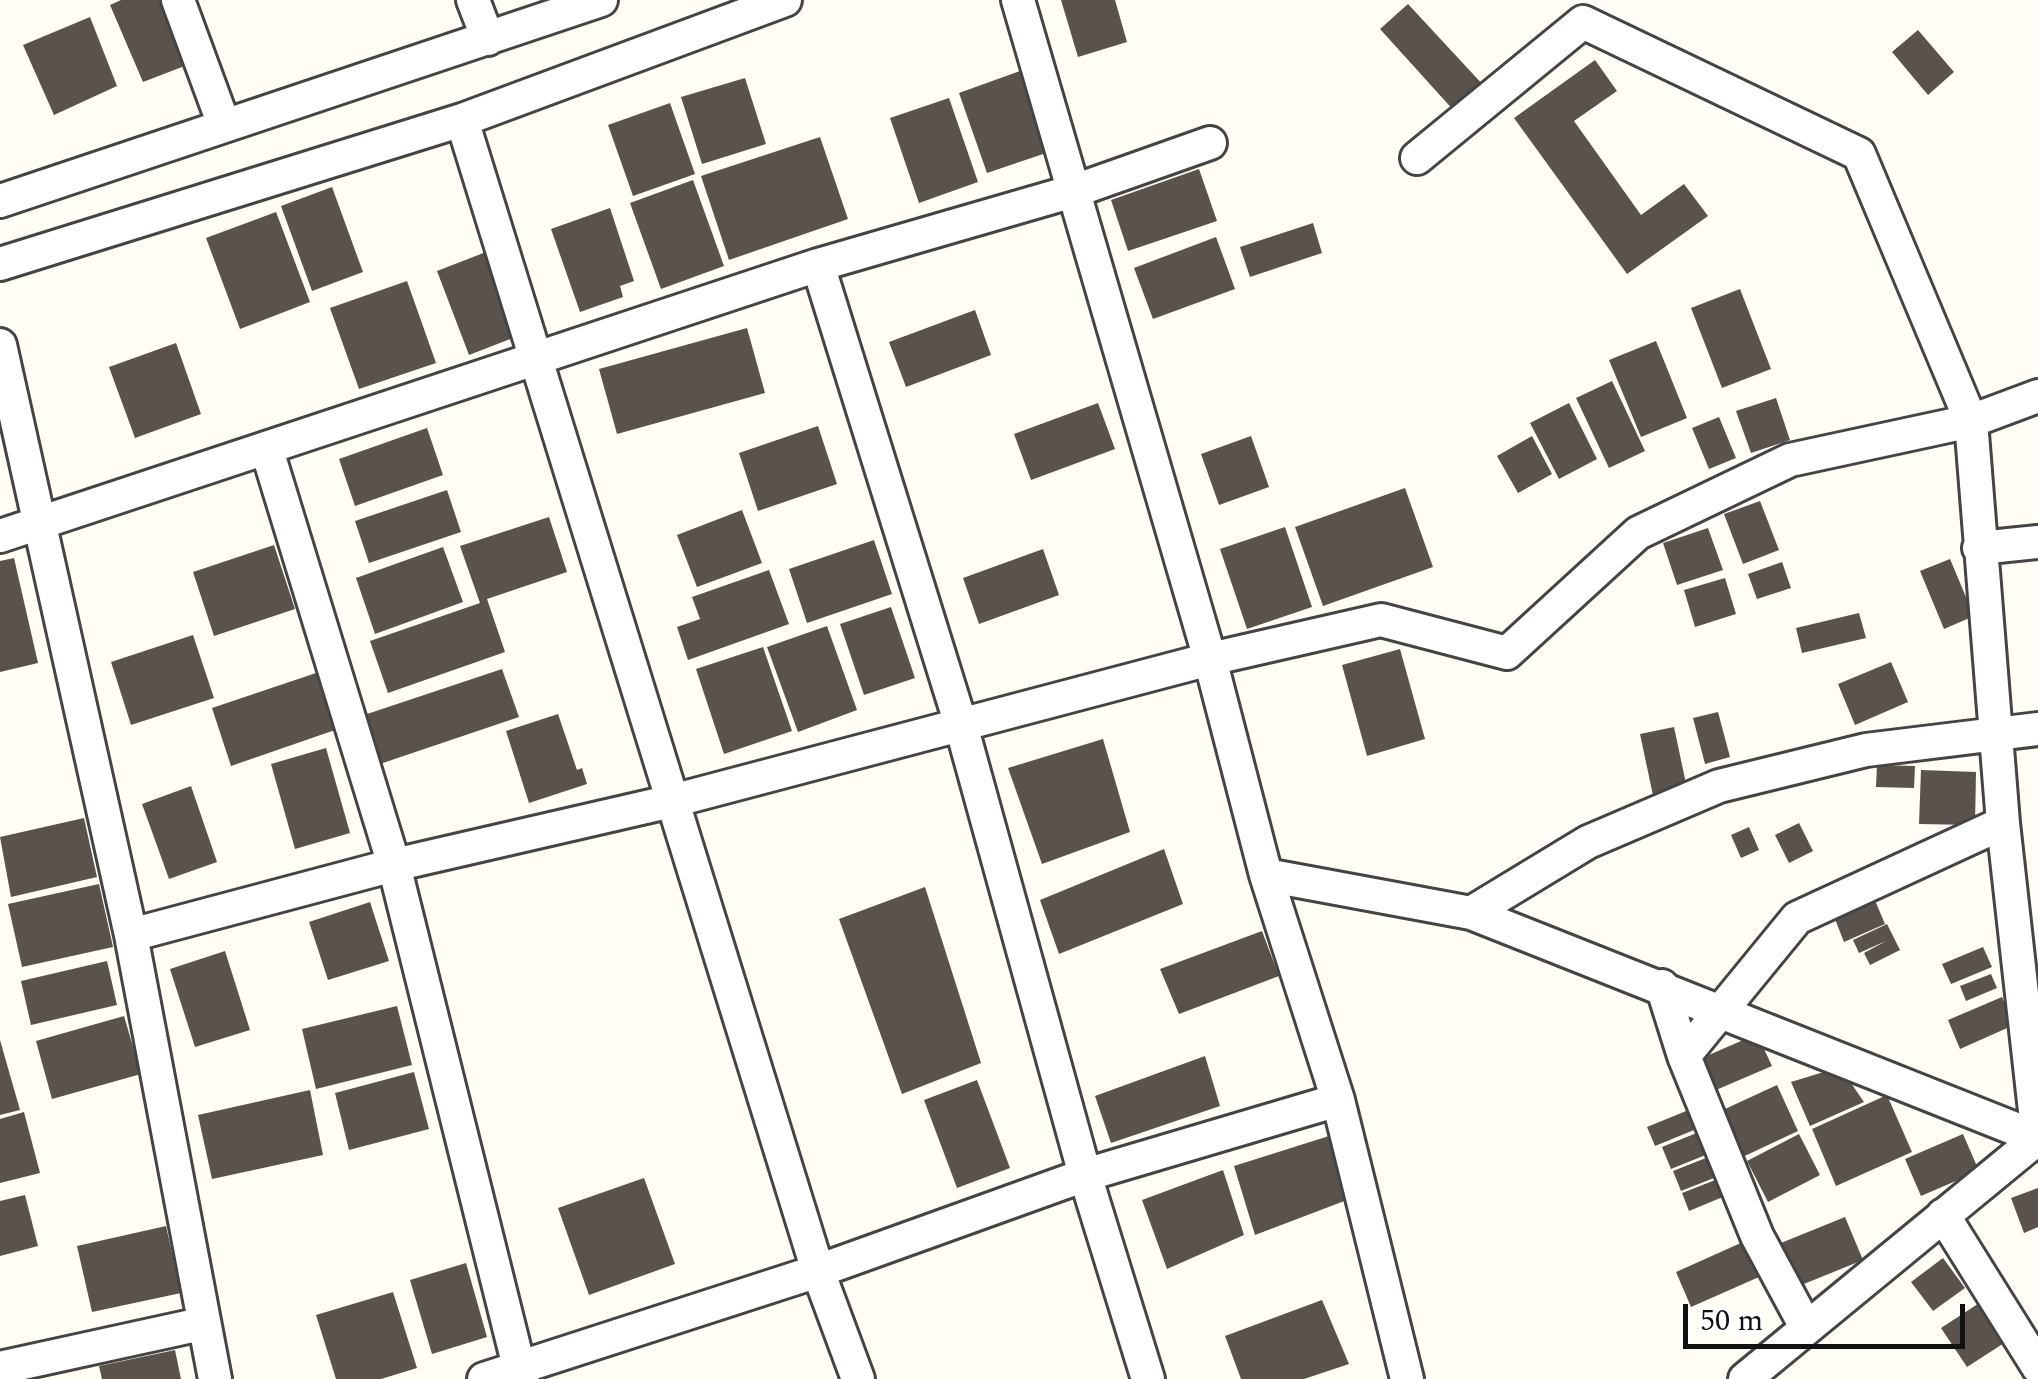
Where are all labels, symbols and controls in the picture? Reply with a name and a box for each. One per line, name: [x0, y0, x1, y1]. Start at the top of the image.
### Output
scale bar: [1688, 1284, 1970, 1346]
text: 50 m: [1700, 1298, 1763, 1344]

